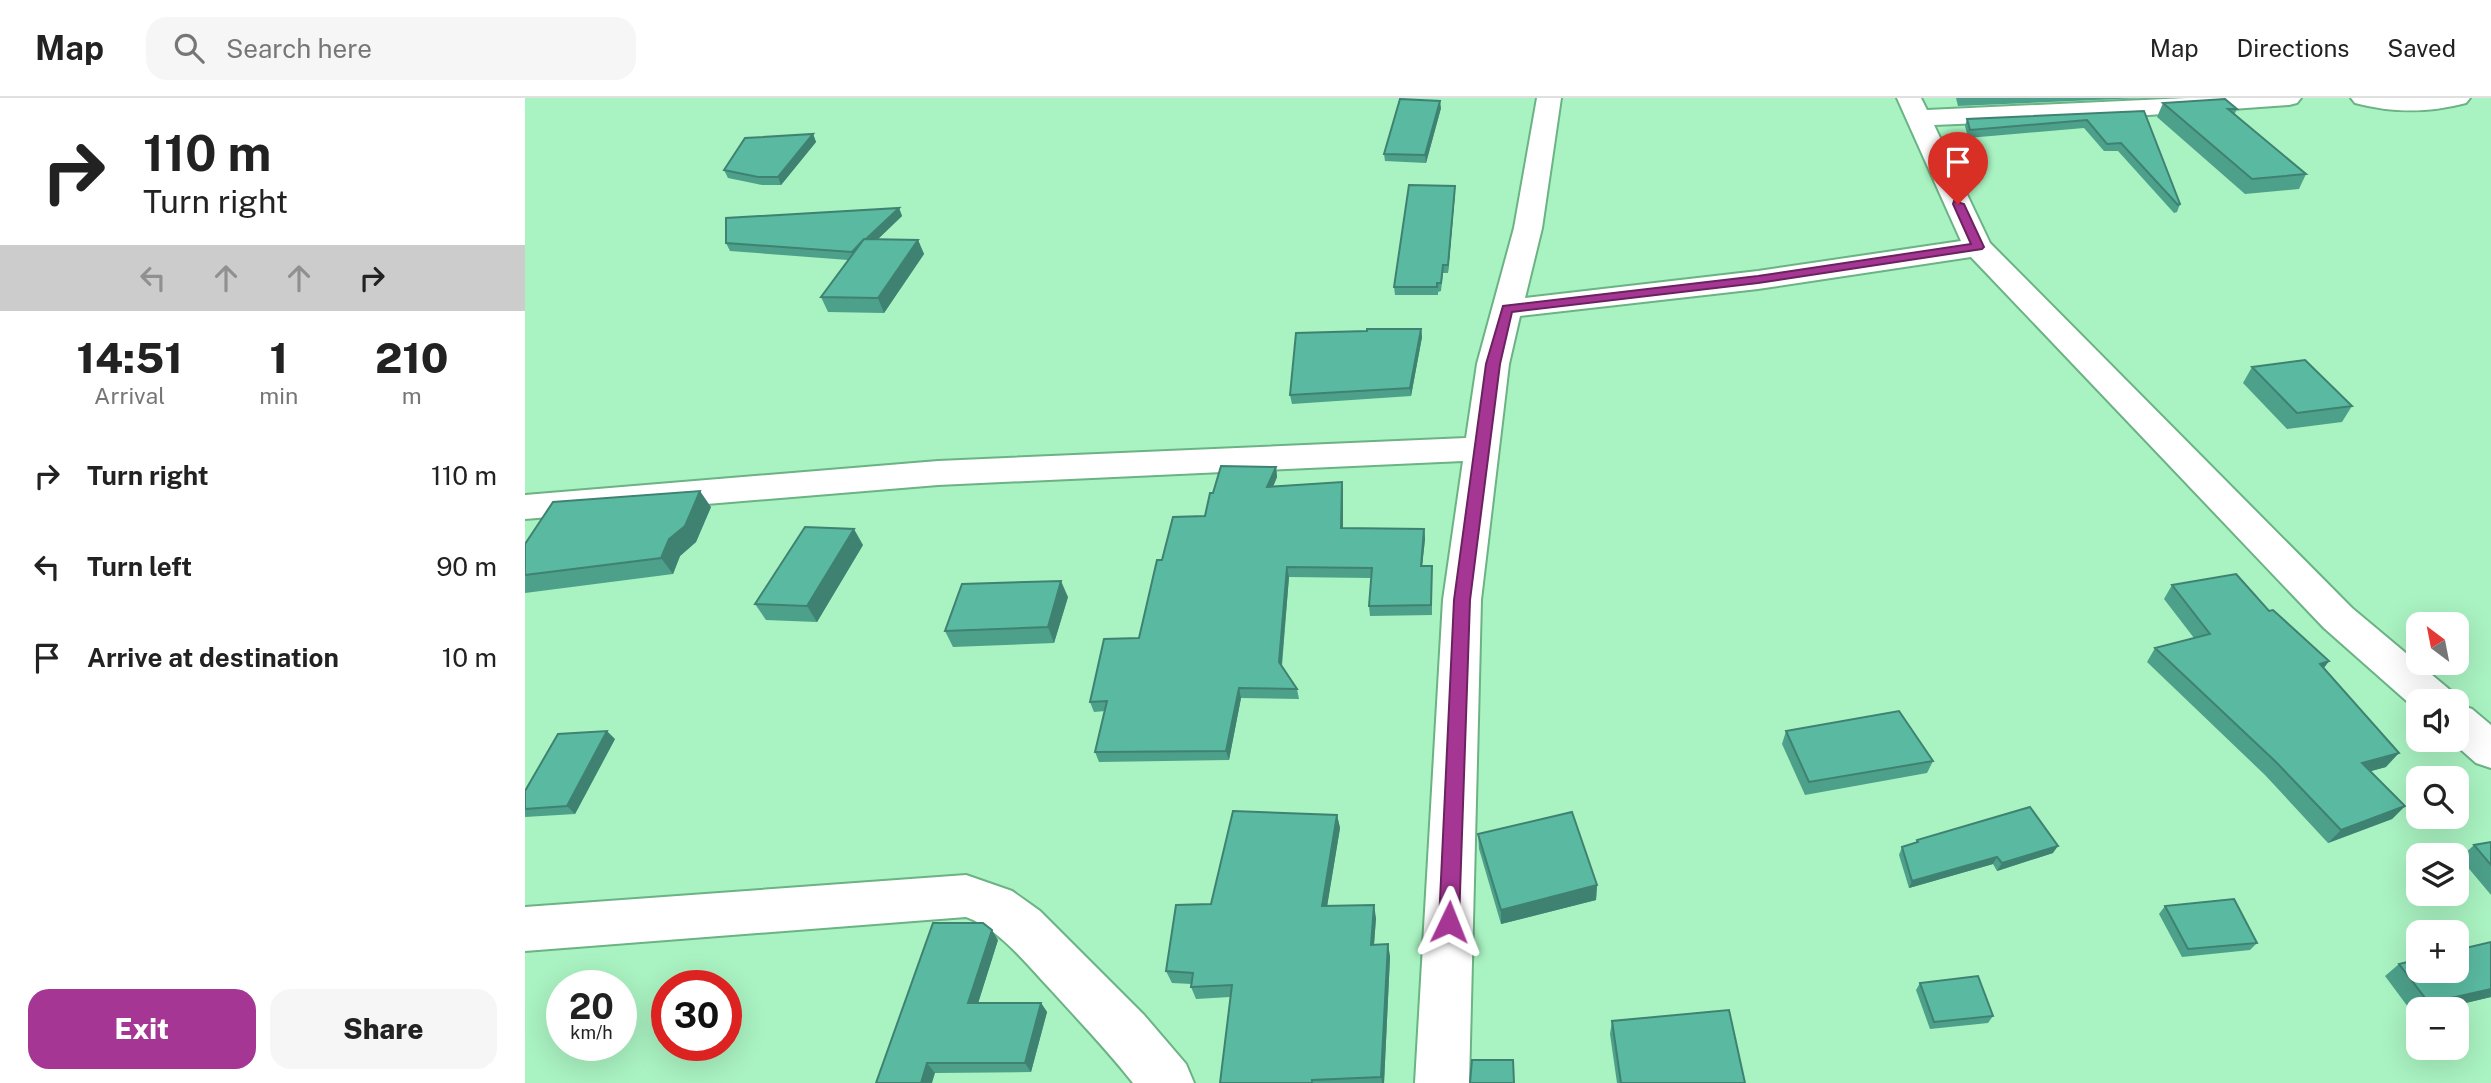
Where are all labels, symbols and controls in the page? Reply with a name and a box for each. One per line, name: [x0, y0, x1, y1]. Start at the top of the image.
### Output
search box: [146, 17, 636, 80]
text: Map: [35, 29, 104, 67]
icon: search: [170, 29, 208, 67]
text: Search here: [226, 33, 372, 64]
text: Map: [2150, 34, 2199, 62]
text: Directions: [2237, 34, 2349, 62]
text: Saved: [2387, 34, 2456, 62]
text: 110 m: [143, 124, 271, 182]
icon: right: [28, 126, 119, 217]
pin: [1928, 132, 1988, 204]
icon: arrive: [1939, 143, 1977, 181]
text: Turn right: [143, 183, 288, 220]
icon: left: [134, 259, 172, 297]
icon: ahead: [207, 259, 245, 297]
icon: ahead: [280, 259, 318, 297]
icon: right: [353, 259, 391, 297]
text: 14:51: [77, 333, 183, 382]
text: 1: [270, 333, 288, 382]
text: 210: [375, 333, 448, 382]
text: Arrival: [94, 382, 165, 409]
text: min: [259, 382, 298, 409]
text: m: [402, 382, 422, 409]
icon: right: [28, 457, 66, 495]
text: Turn right: [87, 460, 209, 491]
text: 110 m: [431, 460, 497, 491]
icon: left: [28, 548, 66, 586]
text: Turn left: [87, 551, 192, 582]
text: 90 m: [436, 551, 497, 582]
north arrow: [2406, 612, 2469, 676]
map controls: [2406, 612, 2469, 1060]
icon: arrive: [28, 639, 66, 677]
text: Arrive at destination: [87, 642, 339, 673]
text: 10 m: [442, 642, 497, 673]
button: sound: [2406, 689, 2469, 752]
button: search: [2406, 766, 2469, 829]
button: layers: [2406, 843, 2469, 906]
position arrow: [1412, 885, 1486, 959]
button: +: [2406, 920, 2469, 983]
speed limit sign: 30: [651, 970, 742, 1061]
text: 20: [569, 986, 614, 1027]
button: Exit: [28, 989, 256, 1069]
button: Share: [270, 989, 497, 1069]
button: −: [2406, 997, 2469, 1060]
text: km/h: [570, 1022, 613, 1043]

